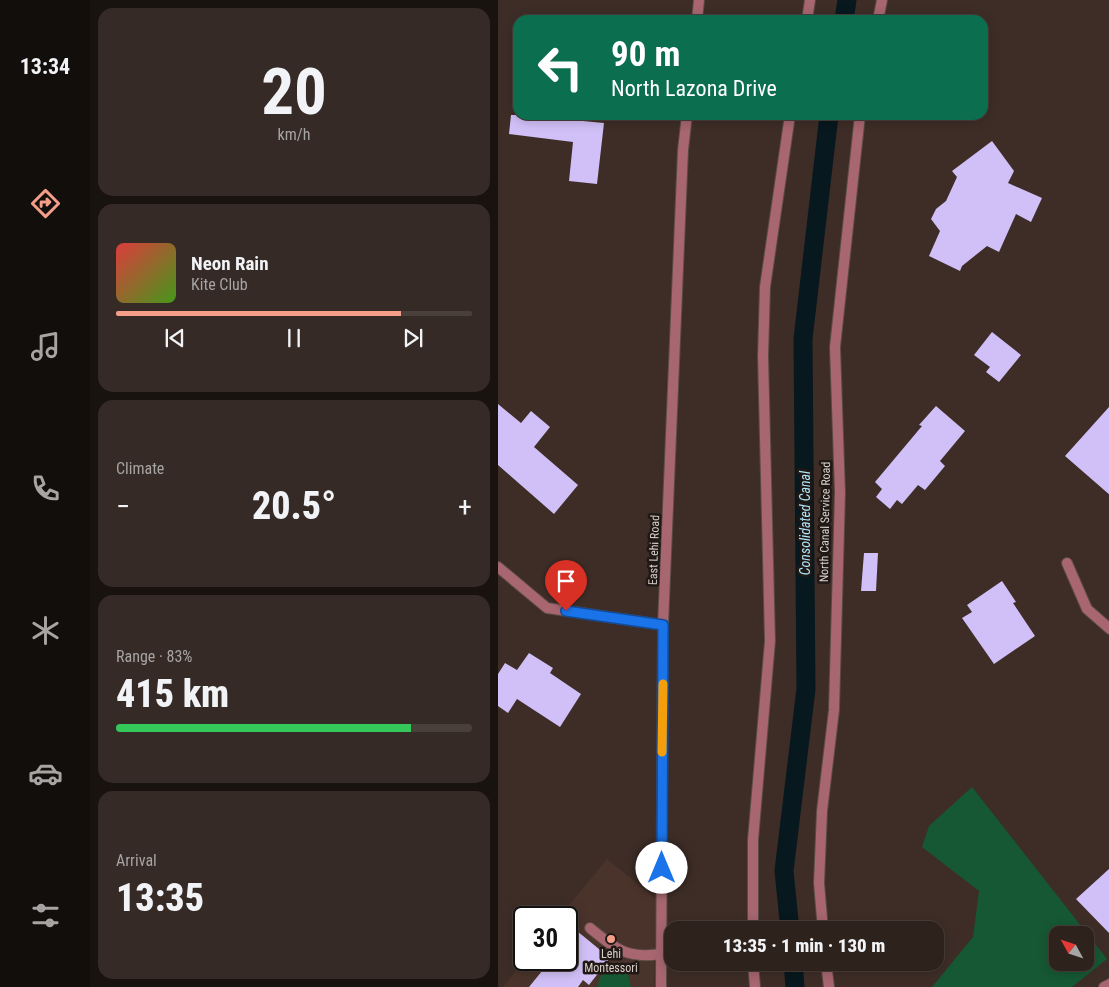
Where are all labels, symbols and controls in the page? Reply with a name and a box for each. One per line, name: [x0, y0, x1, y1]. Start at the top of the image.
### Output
text: 90 m: [611, 34, 680, 75]
icon: left: [528, 35, 593, 100]
text: 13:34: [20, 54, 70, 79]
text: 20: [261, 54, 327, 130]
text: North Lazona Drive: [611, 76, 777, 101]
text: km/h: [278, 125, 310, 144]
icon: directions: [28, 186, 63, 221]
text: Neon Rain: [191, 252, 269, 275]
text: Kite Club: [191, 275, 248, 294]
icon: previous: [161, 324, 189, 352]
icon: pause: [280, 324, 308, 352]
icon: next: [399, 324, 427, 352]
icon: music: [28, 329, 63, 364]
text: Climate: [116, 459, 164, 478]
street label: North Canal Service Road: [817, 462, 833, 582]
water label: Consolidated Canal: [797, 470, 813, 575]
icon: phone: [28, 471, 63, 506]
text: 20.5°: [252, 484, 336, 528]
text: −: [116, 490, 130, 523]
text: +: [458, 490, 472, 523]
street label: East Lehi Road: [646, 515, 662, 585]
pin: [545, 560, 587, 611]
icon: arrive: [552, 567, 580, 595]
icon: climate: [28, 613, 63, 648]
text: Range · 83%: [116, 647, 192, 666]
text: 415 km: [116, 672, 229, 716]
icon: car: [28, 756, 63, 791]
position arrow: [635, 841, 687, 893]
text: Arrival: [116, 851, 157, 870]
text: 13:35: [116, 876, 204, 920]
icon: filters: [28, 898, 63, 933]
speed limit sign: 30: [513, 906, 578, 971]
north arrow: [1049, 926, 1094, 971]
map controls: [1049, 926, 1094, 971]
marker: Lehi Montessori: [605, 933, 617, 945]
text: 13:35 · 1 min · 130 m: [723, 934, 885, 957]
place label: Lehi Montessori: [584, 947, 638, 975]

